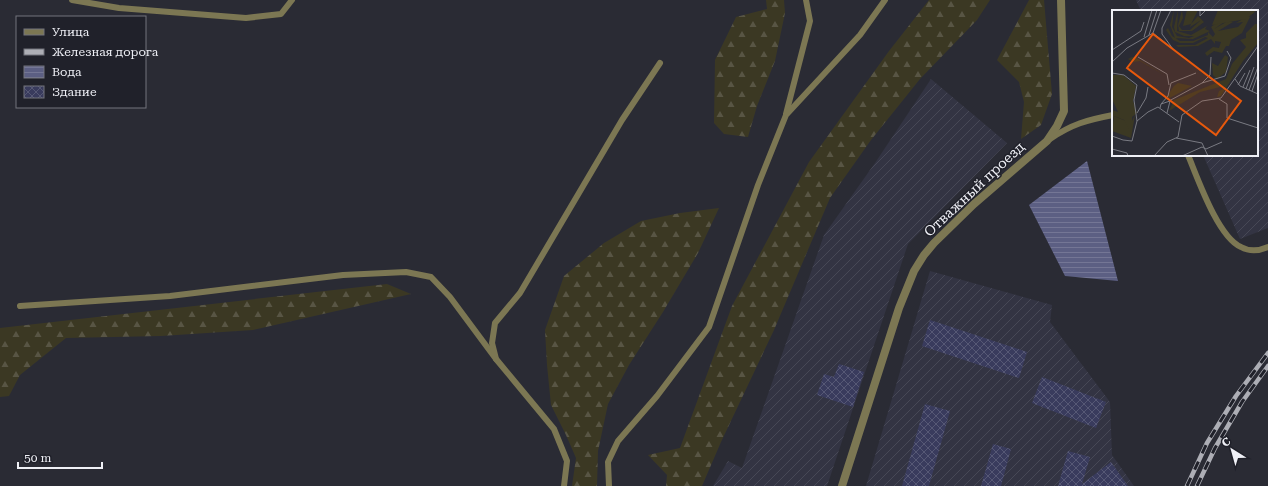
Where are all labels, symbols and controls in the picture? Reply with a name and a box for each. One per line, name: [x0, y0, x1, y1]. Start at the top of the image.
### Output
inset map: [1112, 10, 1258, 156]
legend: [16, 16, 146, 108]
text: Улица: [52, 25, 90, 39]
text: Железная дорога: [52, 45, 159, 59]
text: Вода: [52, 65, 82, 79]
text: Здание: [52, 85, 97, 99]
street label: Отважный проезд: [921, 138, 1028, 240]
north arrow: [1212, 430, 1252, 470]
text: С: [1219, 435, 1234, 450]
scale bar: [18, 444, 102, 470]
text: 50 m: [24, 451, 51, 465]

